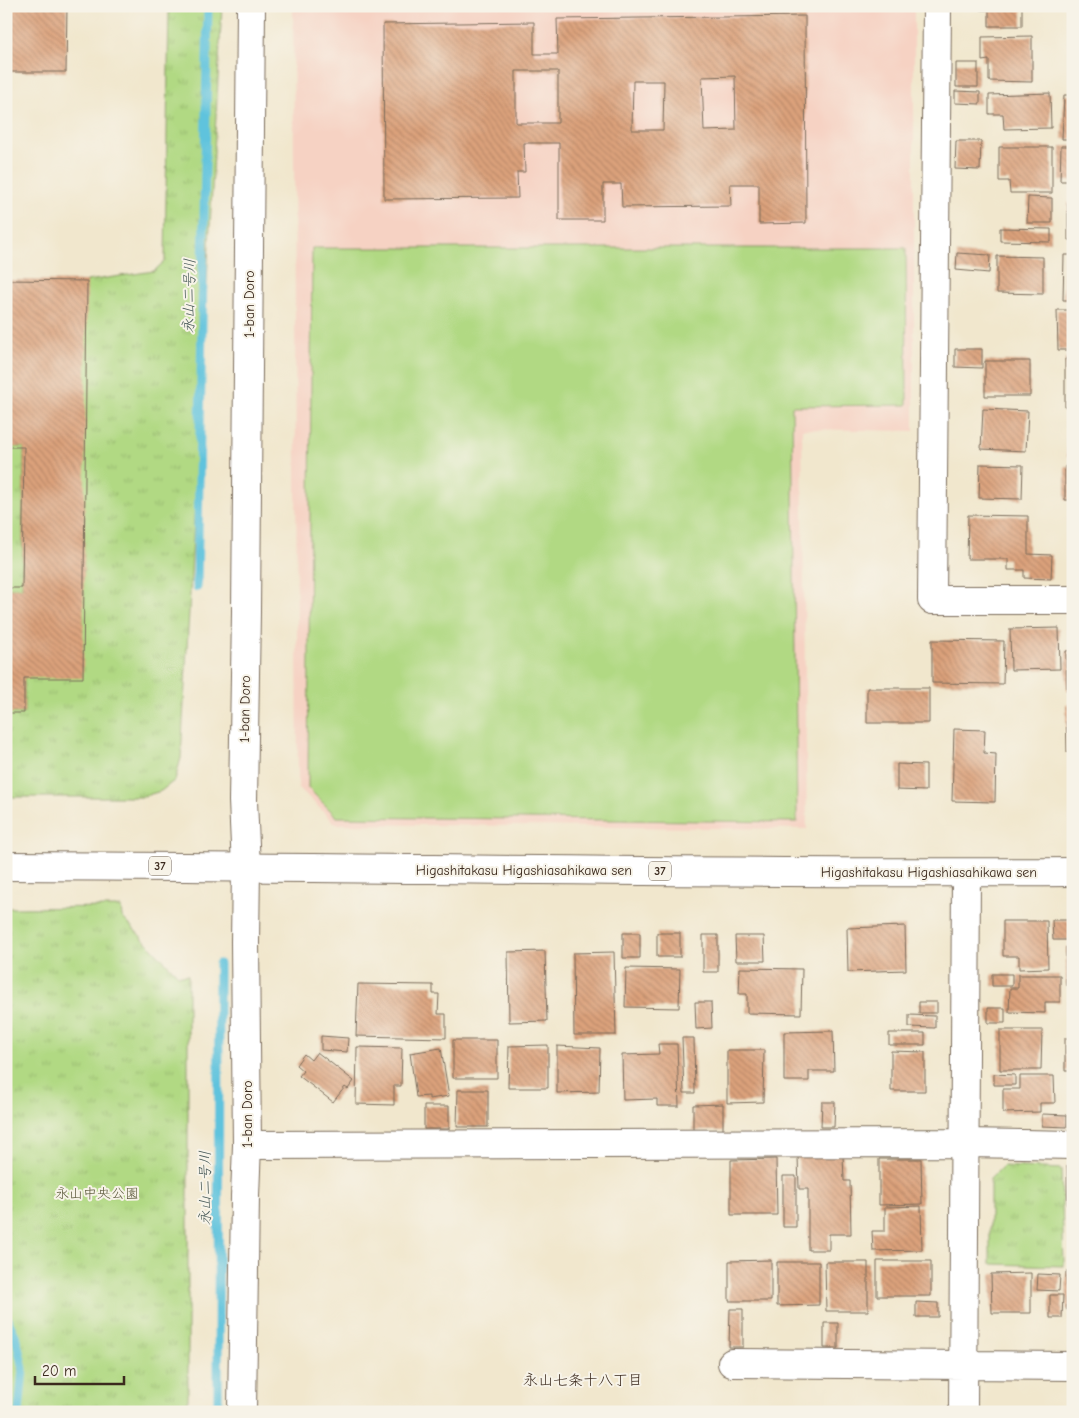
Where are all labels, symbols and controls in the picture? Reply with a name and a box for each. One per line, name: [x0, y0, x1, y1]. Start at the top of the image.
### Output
water label: 永山二号川: [179, 258, 199, 334]
street label: 1-ban Doro: [241, 270, 258, 338]
street label: 1-ban Doro: [236, 675, 254, 743]
road number: 37: [149, 856, 171, 876]
road number: 37: [649, 861, 671, 880]
street label: Higashitakasu Higashiasahikawa sen: [416, 862, 632, 879]
street label: Higashitakasu Higashiasahikawa sen: [821, 864, 1037, 881]
street label: 1-ban Doro: [239, 1080, 256, 1148]
water label: 永山二号川: [196, 1150, 214, 1226]
park label: 永山中央公園: [55, 1185, 139, 1202]
scale bar: [35, 1353, 124, 1385]
text: 20 m: [42, 1362, 76, 1380]
district label: 永山七条十八丁目: [523, 1371, 643, 1389]

